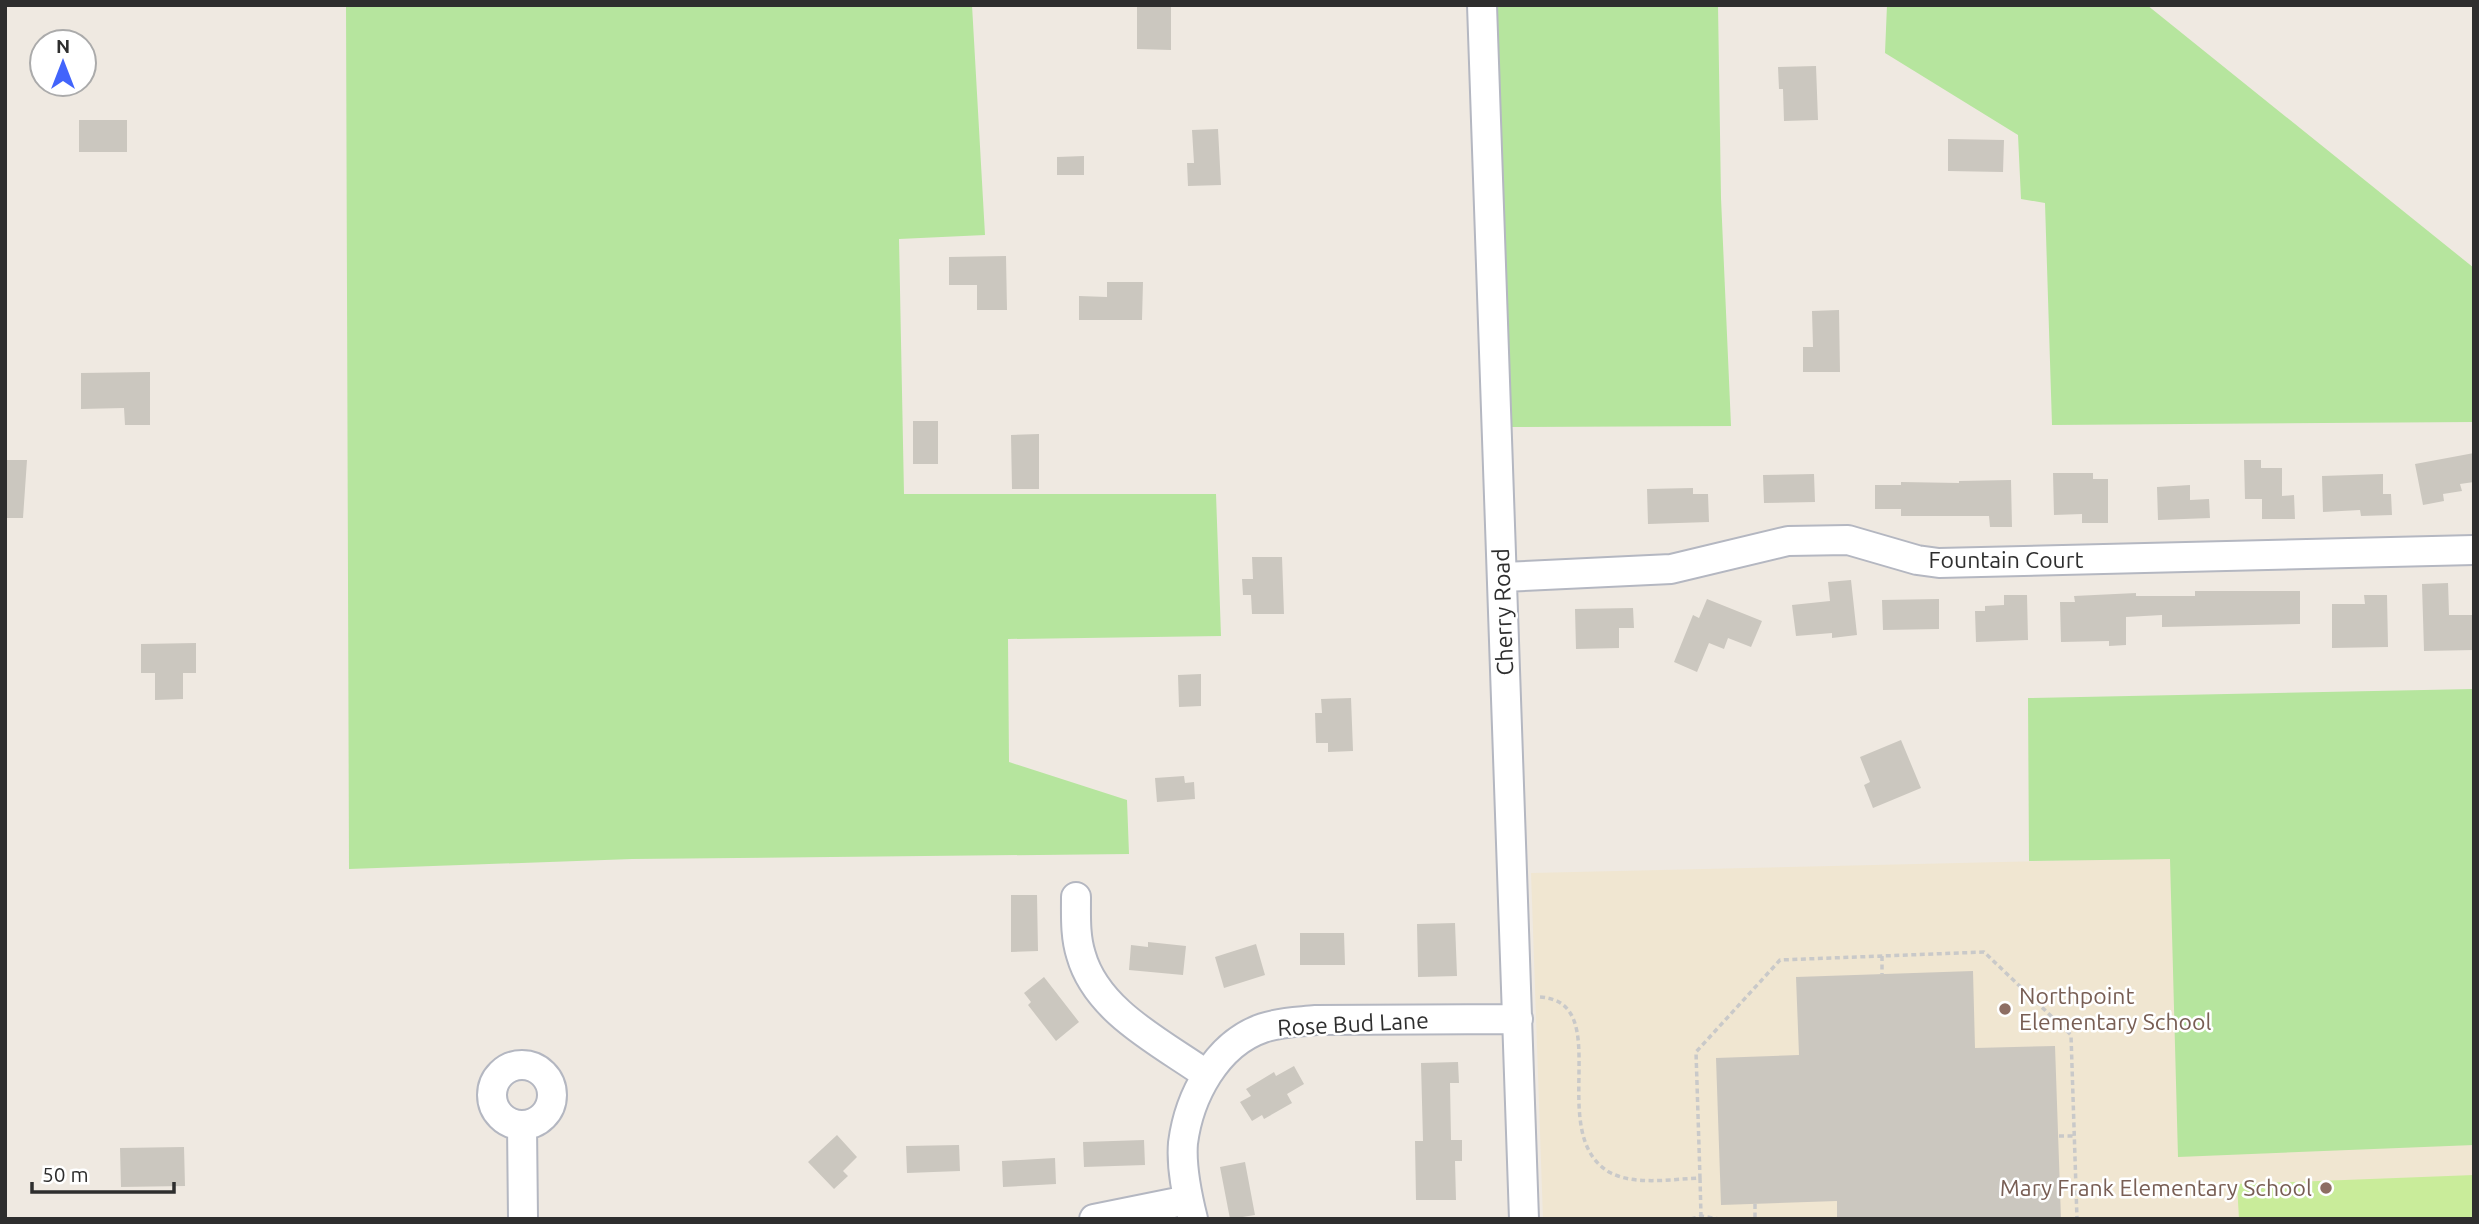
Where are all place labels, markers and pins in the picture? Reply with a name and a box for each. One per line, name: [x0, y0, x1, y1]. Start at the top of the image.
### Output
place label: Northpoint Elementary School: [2019, 983, 2212, 1034]
marker: Northpoint Elementary School: [1997, 1001, 2013, 1017]
place label: Mary Frank Elementary School: [2000, 1175, 2312, 1200]
marker: Mary Frank Elementary School: [2318, 1180, 2334, 1196]

